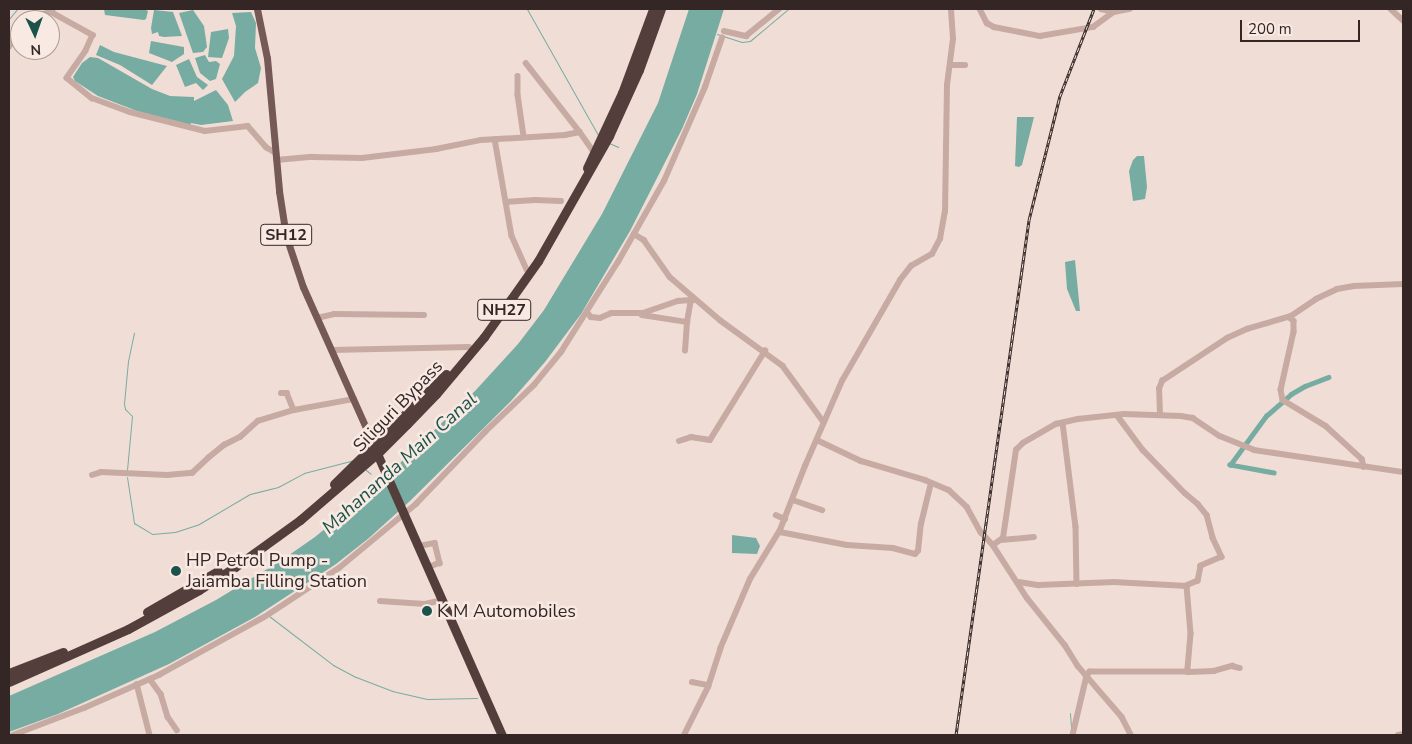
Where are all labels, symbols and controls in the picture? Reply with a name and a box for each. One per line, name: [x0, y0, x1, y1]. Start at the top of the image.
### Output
north arrow: [10, 10, 60, 60]
scale bar: [1242, 10, 1362, 42]
text: 200 m: [1248, 19, 1292, 39]
text: N: [30, 40, 41, 59]
road number: SH12: [260, 222, 312, 248]
road number: NH27: [476, 296, 532, 324]
street label: Siliguri Bypass: [349, 356, 447, 456]
water label: Mahananda Main Canal: [318, 389, 482, 539]
place label: HP Petrol Pump - Jaiamba Filling Station: [186, 550, 367, 592]
marker: HP Petrol Pump - Jaiamba Filling Station: [170, 565, 182, 577]
place label: K M Automobiles: [437, 600, 576, 622]
marker: K M Automobiles: [421, 605, 433, 617]

